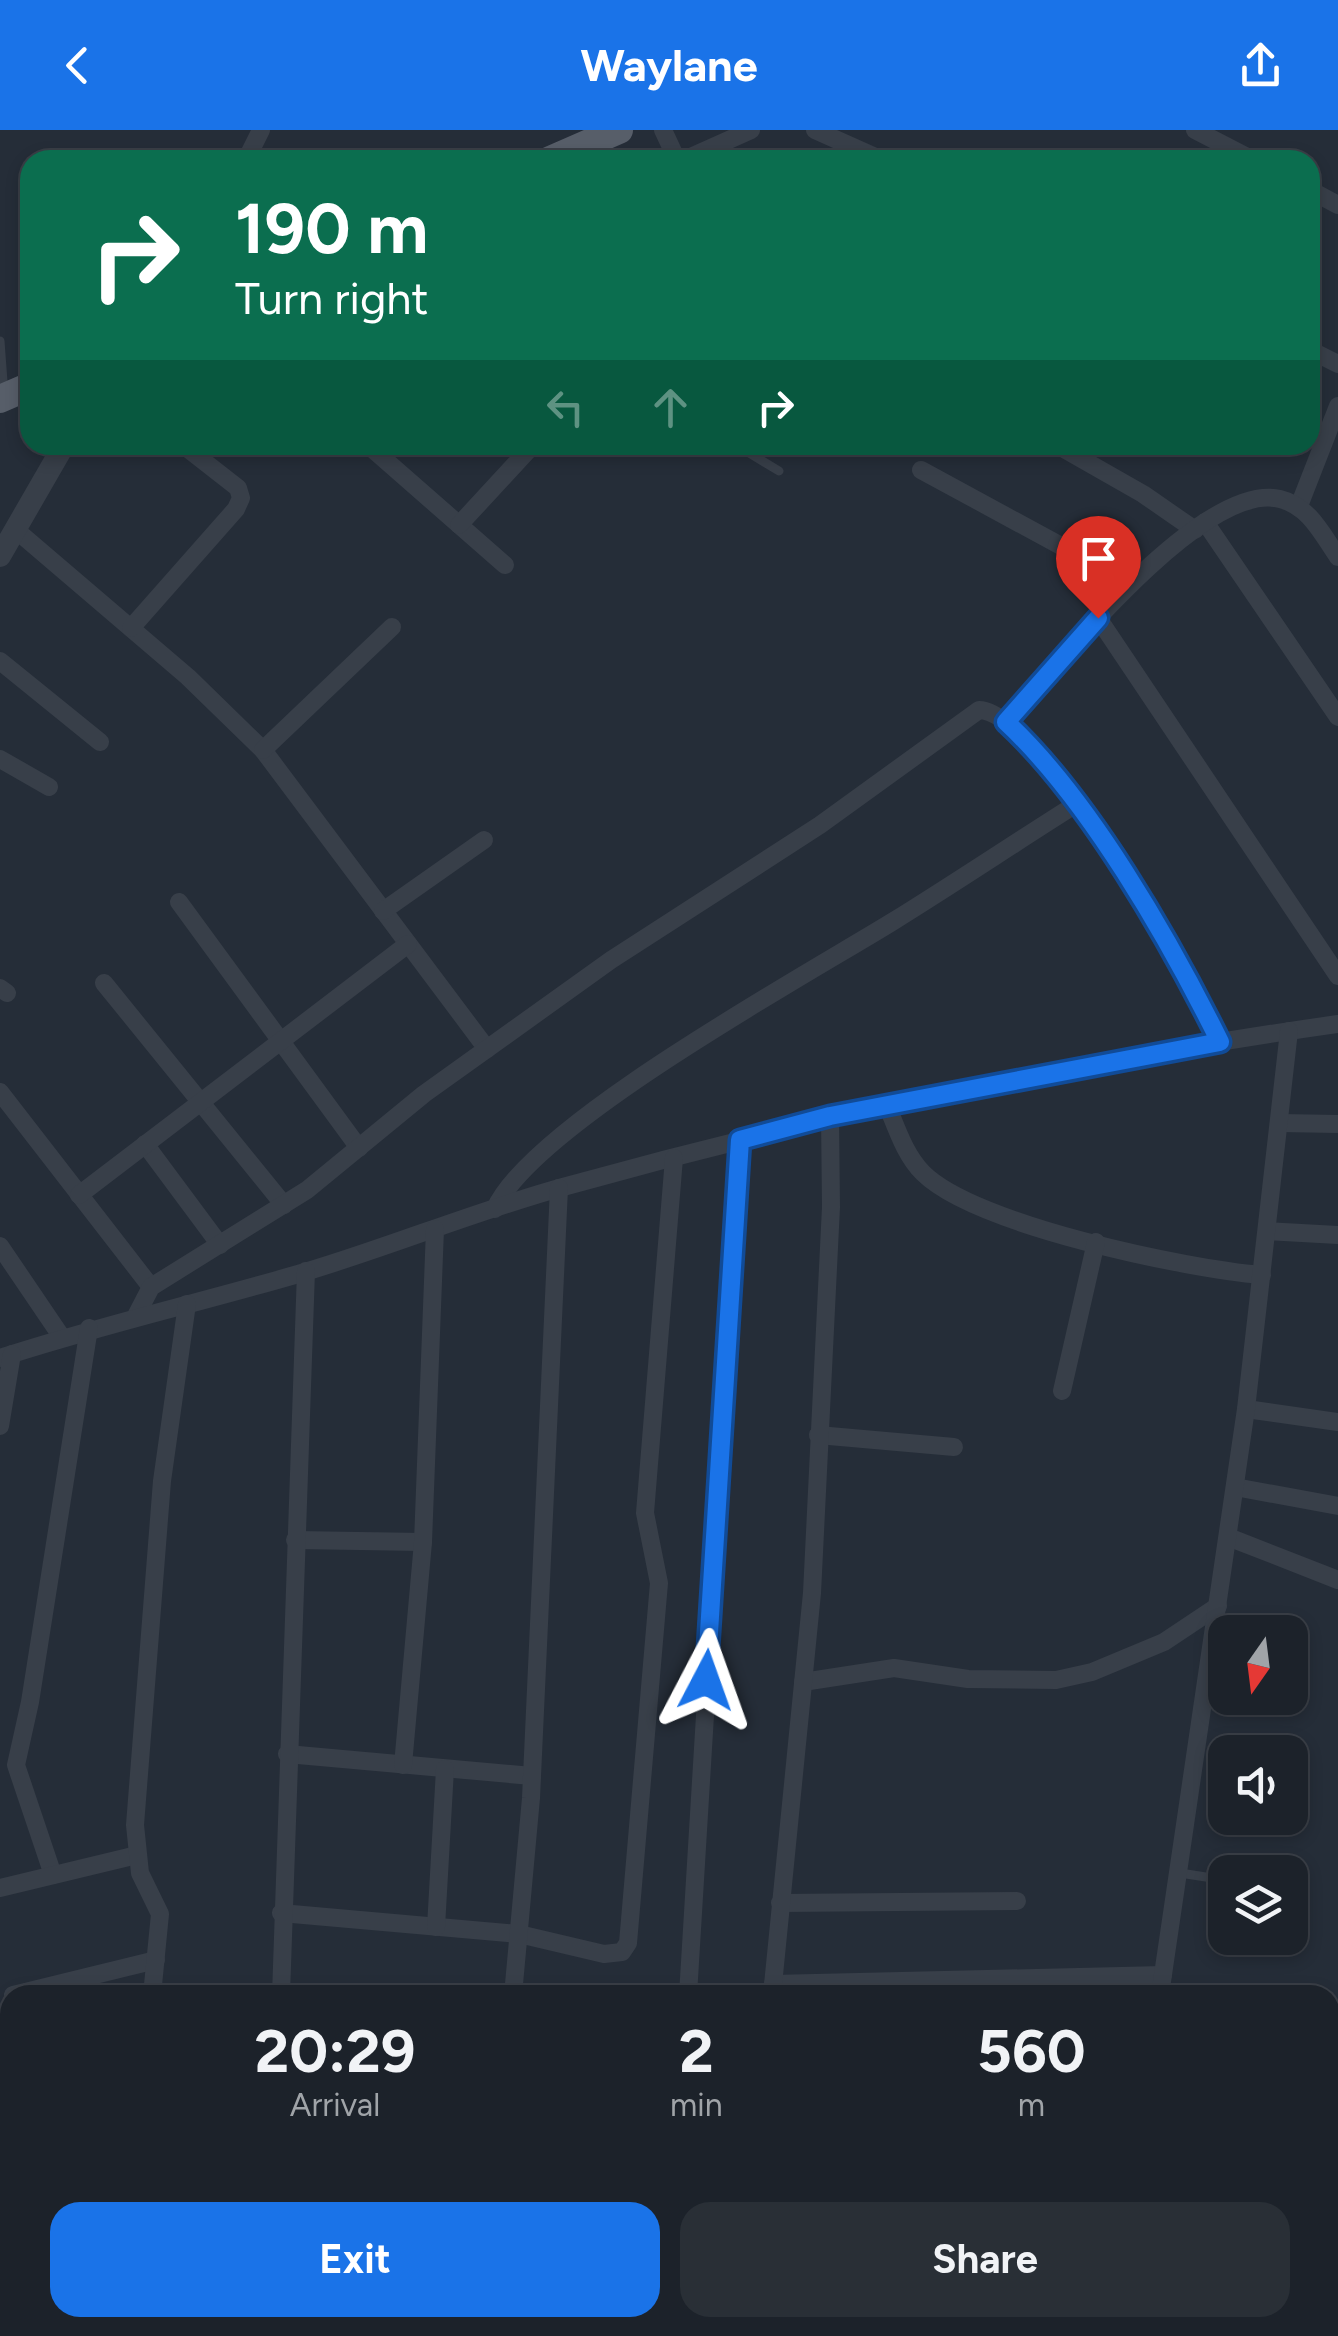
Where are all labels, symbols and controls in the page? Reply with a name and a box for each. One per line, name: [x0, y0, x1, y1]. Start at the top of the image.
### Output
icon: back: [50, 38, 105, 93]
text: Waylane: [580, 38, 758, 92]
icon: share: [1233, 38, 1288, 93]
text: 190 m: [235, 186, 428, 271]
icon: right: [70, 190, 200, 320]
text: Turn right: [235, 271, 428, 325]
icon: left: [538, 380, 593, 435]
icon: ahead: [643, 380, 698, 435]
icon: right: [748, 380, 803, 435]
pin: [1056, 516, 1141, 619]
icon: arrive: [1071, 531, 1126, 586]
north arrow: [1208, 1615, 1308, 1715]
map controls: [1208, 1615, 1308, 1955]
position arrow: [654, 1628, 758, 1732]
button: sound: [1208, 1735, 1308, 1835]
button: layers: [1208, 1855, 1308, 1955]
text: 20:29: [254, 2015, 416, 2087]
text: 2: [679, 2015, 714, 2087]
text: 560: [977, 2015, 1086, 2087]
text: Arrival: [290, 2086, 380, 2124]
text: min: [670, 2086, 723, 2124]
text: m: [1018, 2086, 1045, 2124]
button: Exit: [50, 2202, 660, 2317]
button: Share: [680, 2202, 1290, 2317]

